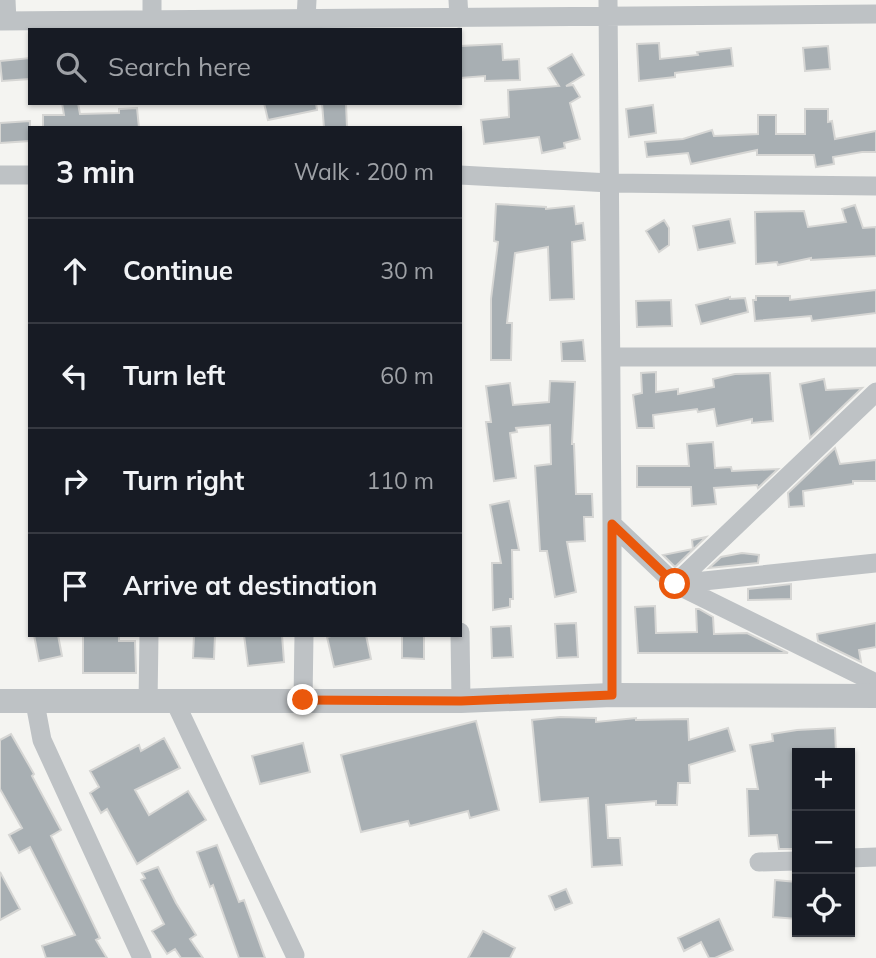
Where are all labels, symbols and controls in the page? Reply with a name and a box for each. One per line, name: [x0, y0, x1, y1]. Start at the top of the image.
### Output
search box: [28, 28, 462, 105]
icon: search: [52, 48, 90, 86]
text: Search here: [108, 50, 251, 83]
text: 3 min: [56, 153, 135, 191]
text: Walk · 200 m: [294, 157, 434, 186]
icon: ahead: [56, 252, 94, 290]
text: Continue: [123, 254, 233, 287]
text: 30 m: [380, 256, 434, 285]
icon: left: [56, 357, 94, 395]
text: Turn left: [123, 359, 225, 392]
text: 60 m: [380, 361, 434, 390]
icon: right: [56, 462, 94, 500]
text: Turn right: [123, 464, 244, 497]
text: 110 m: [366, 466, 434, 495]
icon: arrive: [56, 567, 94, 605]
route start: [659, 568, 690, 599]
text: Arrive at destination: [123, 569, 378, 602]
route end: [287, 684, 318, 715]
map controls: [792, 748, 855, 937]
button: +: [792, 748, 855, 811]
button: −: [792, 811, 855, 874]
button: locate: [792, 874, 855, 937]

